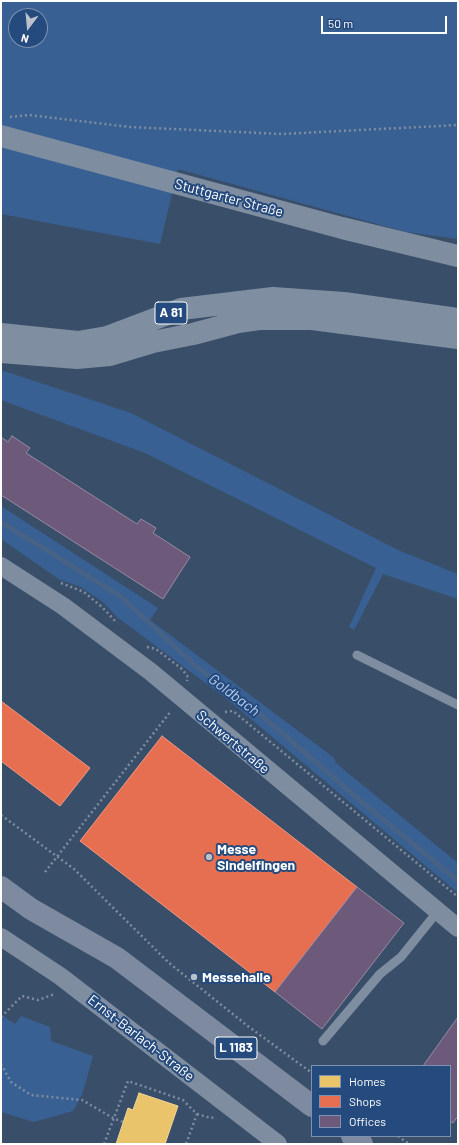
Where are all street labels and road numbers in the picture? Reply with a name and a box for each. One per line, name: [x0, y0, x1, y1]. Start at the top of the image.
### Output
street label: Stuttgarter Straße: [173, 175, 285, 221]
road number: A 81: [155, 302, 187, 324]
street label: Schwertstraße: [193, 707, 273, 777]
street label: Ernst-Barlach-Straße: [84, 991, 198, 1085]
road number: L 1183: [215, 1037, 257, 1059]

